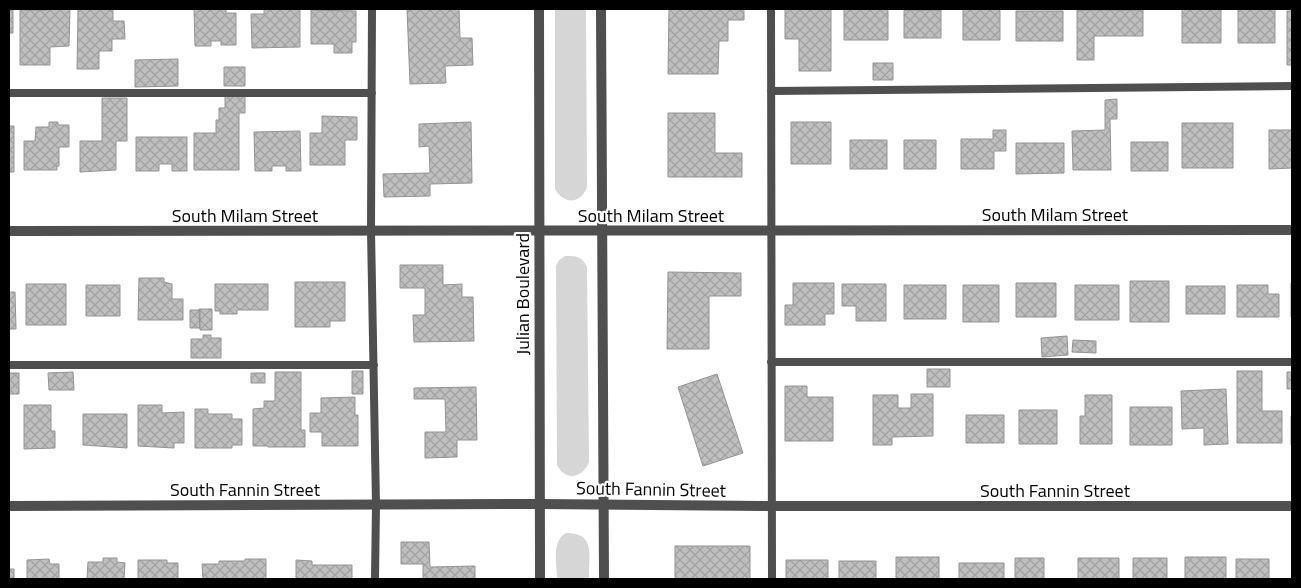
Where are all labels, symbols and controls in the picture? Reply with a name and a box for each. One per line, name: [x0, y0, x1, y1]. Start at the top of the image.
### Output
street label: South Milam Street: [982, 201, 1129, 228]
street label: South Milam Street: [172, 202, 319, 229]
street label: South Milam Street: [578, 202, 725, 229]
street label: Julian Boulevard: [509, 233, 536, 355]
street label: South Fannin Street: [576, 474, 727, 504]
street label: South Fannin Street: [170, 476, 321, 503]
street label: South Fannin Street: [980, 477, 1131, 504]

